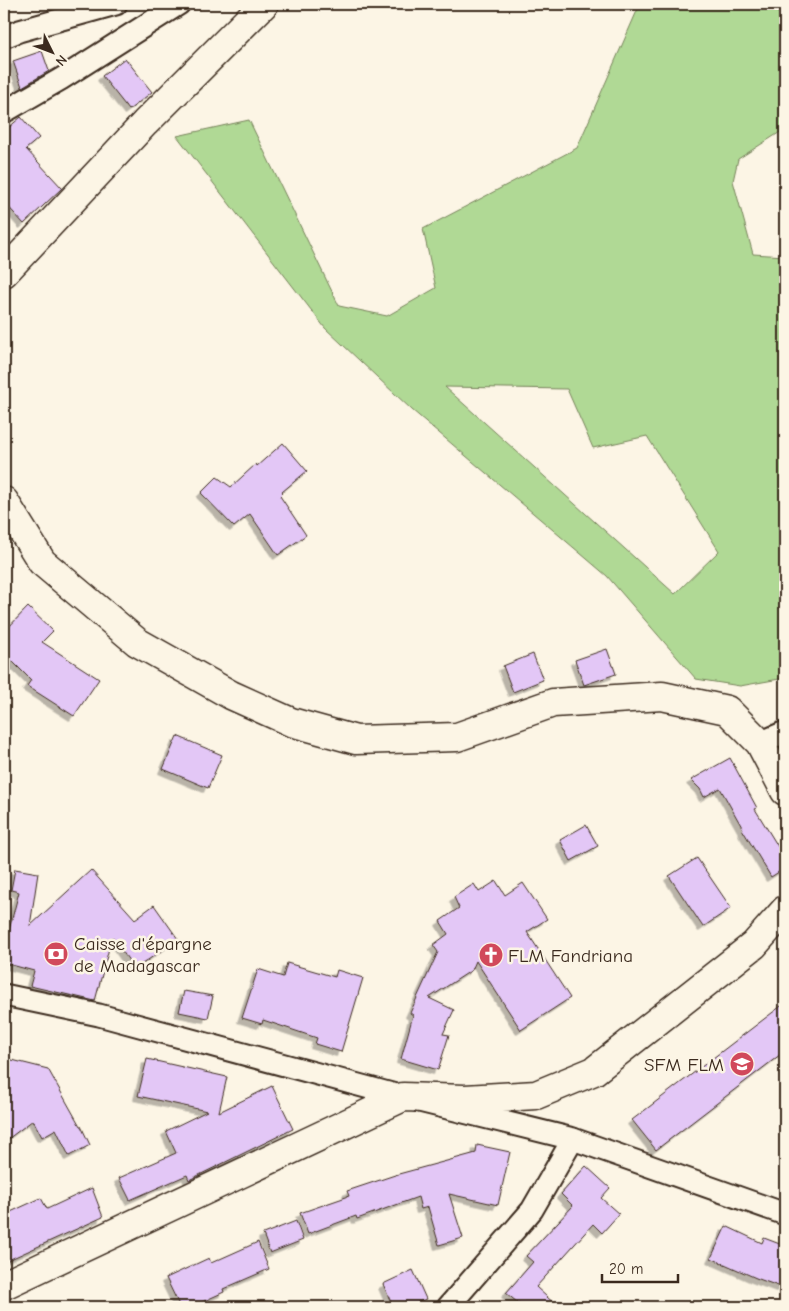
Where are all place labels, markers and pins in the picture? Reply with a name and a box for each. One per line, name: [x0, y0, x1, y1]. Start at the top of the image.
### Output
place label: Caisse d'épargne de Madagascar: [74, 933, 212, 977]
bank icon: Caisse d'épargne de Madagascar: [43, 941, 69, 967]
church icon: FLM Fandriana: [478, 942, 504, 968]
place label: FLM Fandriana: [508, 945, 633, 967]
school or university icon: SFM FLM: [729, 1051, 755, 1077]
place label: SFM FLM: [644, 1054, 724, 1076]

